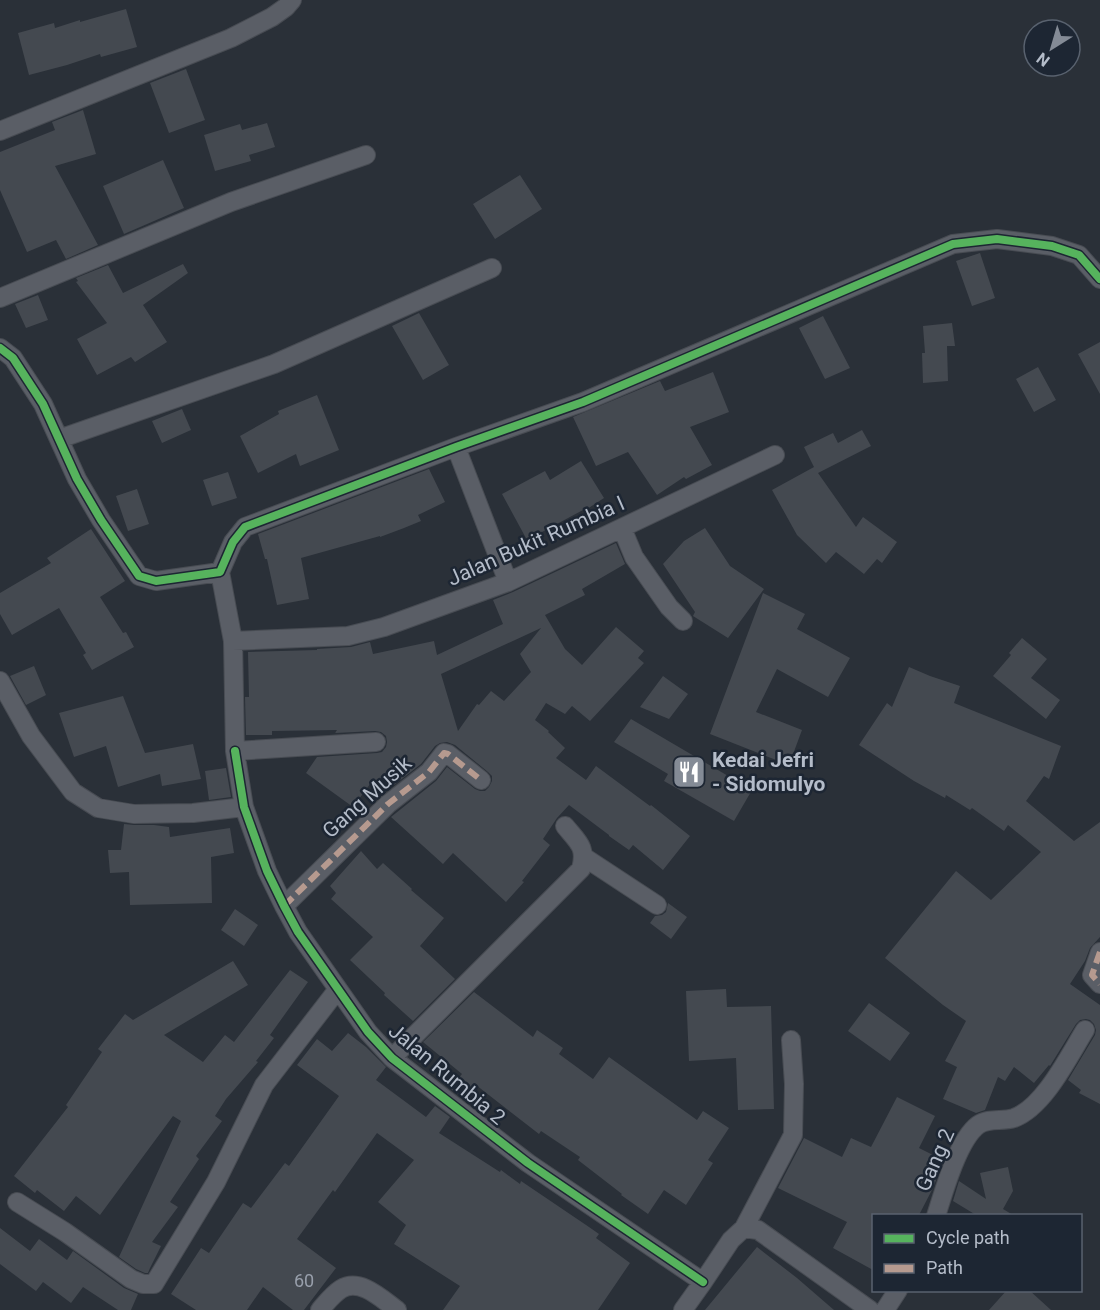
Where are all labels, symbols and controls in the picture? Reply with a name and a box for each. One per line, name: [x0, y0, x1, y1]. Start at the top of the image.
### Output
north arrow: [1022, 18, 1082, 78]
text: N: [1033, 49, 1054, 71]
street label: Jalan Bukit Rumbia I: [444, 491, 628, 591]
place label: Kedai Jefri - Sidomulyo: [712, 748, 826, 796]
street label: Gang Musik: [318, 751, 416, 843]
restaurant icon: Kedai Jefri - Sidomulyo: [671, 754, 707, 790]
street label: Jalan Rumbia 2: [384, 1018, 510, 1130]
street label: Gang 2: [911, 1125, 959, 1195]
legend: [872, 1214, 1082, 1292]
text: Cycle path: [926, 1227, 1010, 1248]
text: Path: [926, 1257, 963, 1278]
house number: 60: [294, 1270, 314, 1291]

